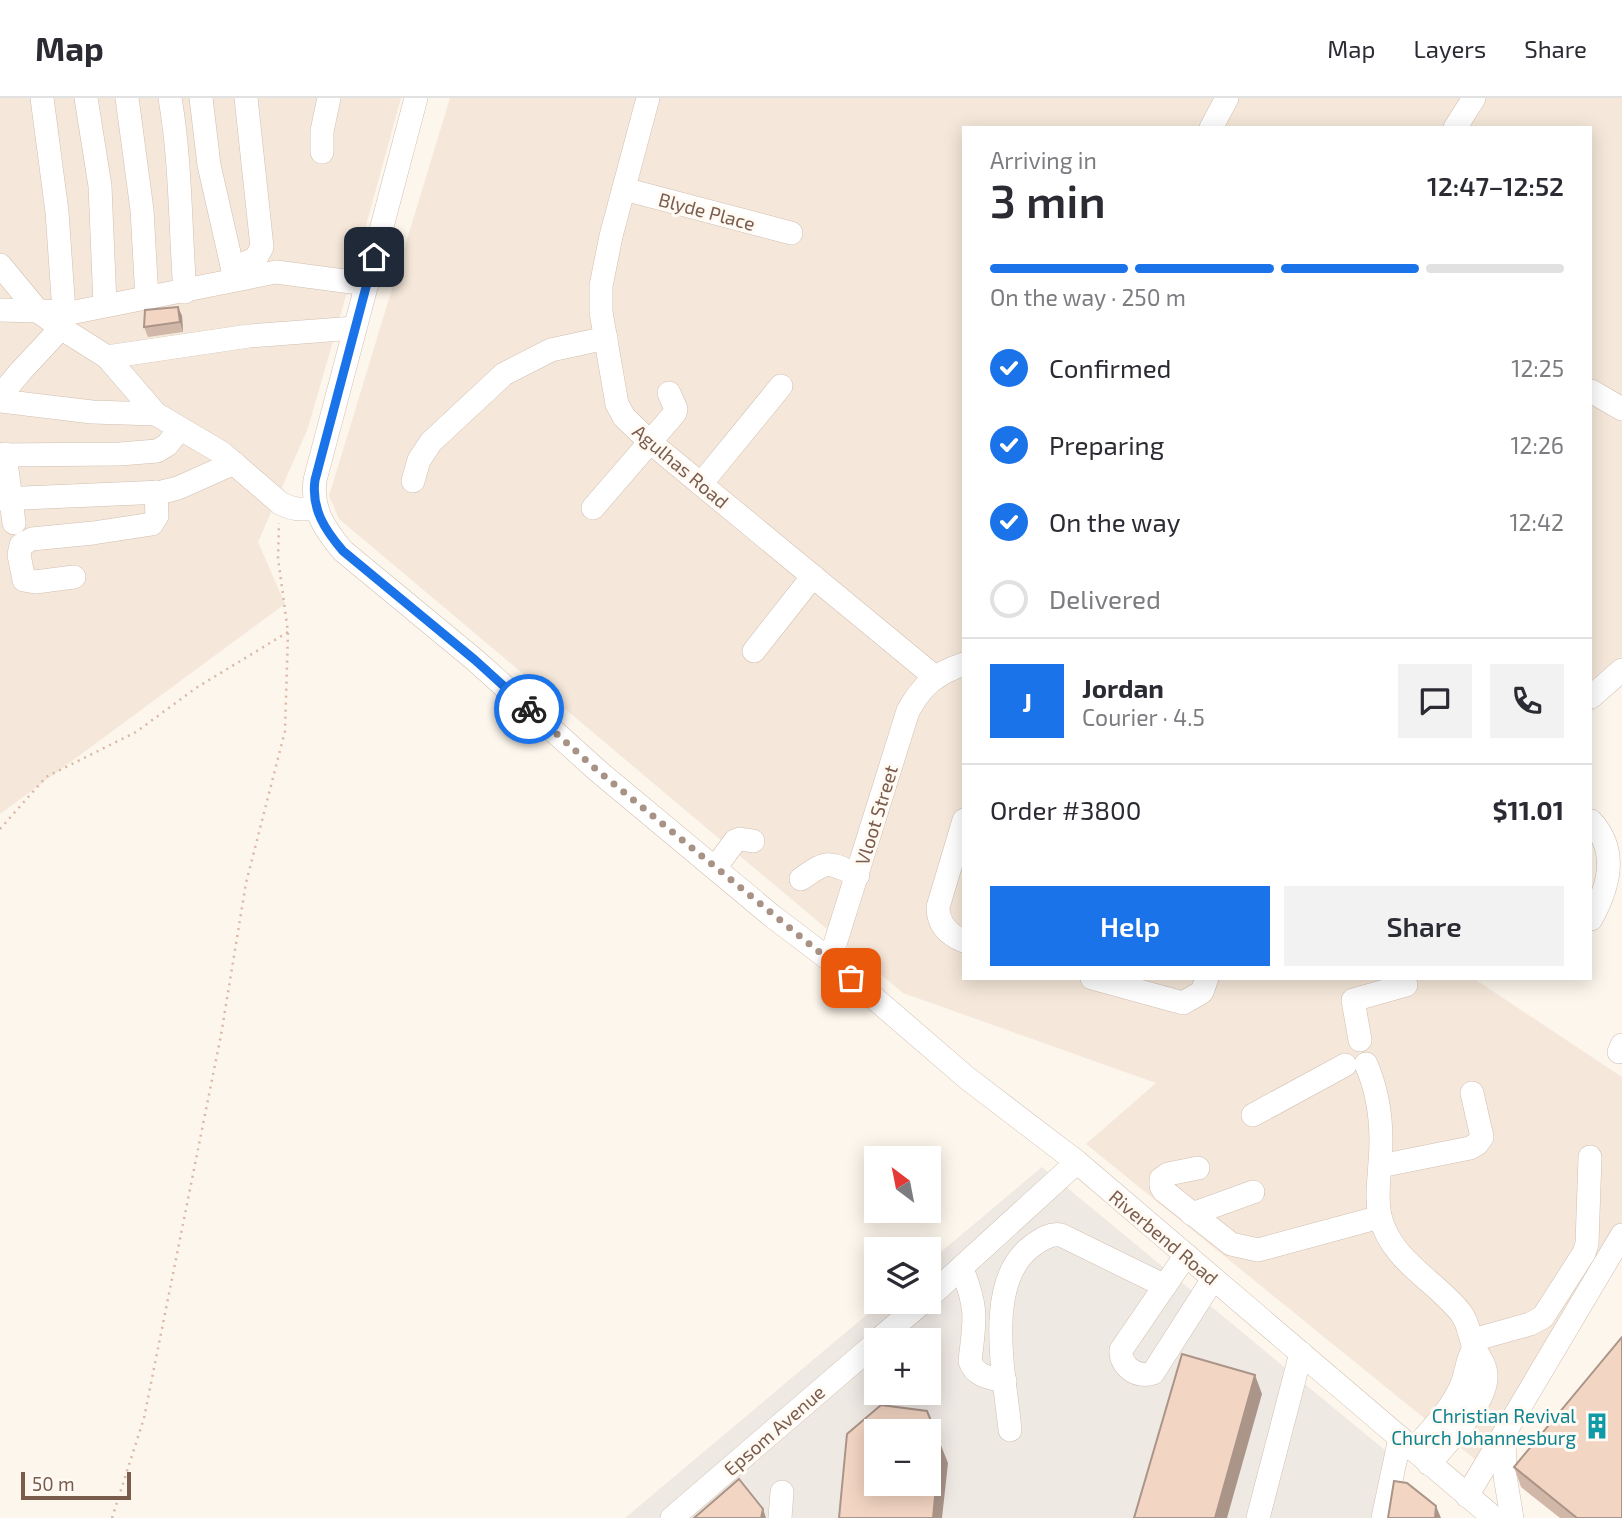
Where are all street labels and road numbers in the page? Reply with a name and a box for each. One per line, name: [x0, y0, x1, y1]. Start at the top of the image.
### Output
street label: Blyde Place: [656, 187, 758, 235]
street label: Agulhas Road: [628, 419, 734, 513]
street label: Vloot Street: [850, 762, 902, 868]
street label: Riverbend Road: [1105, 1185, 1223, 1289]
street label: Epsom Avenue: [719, 1380, 829, 1480]

